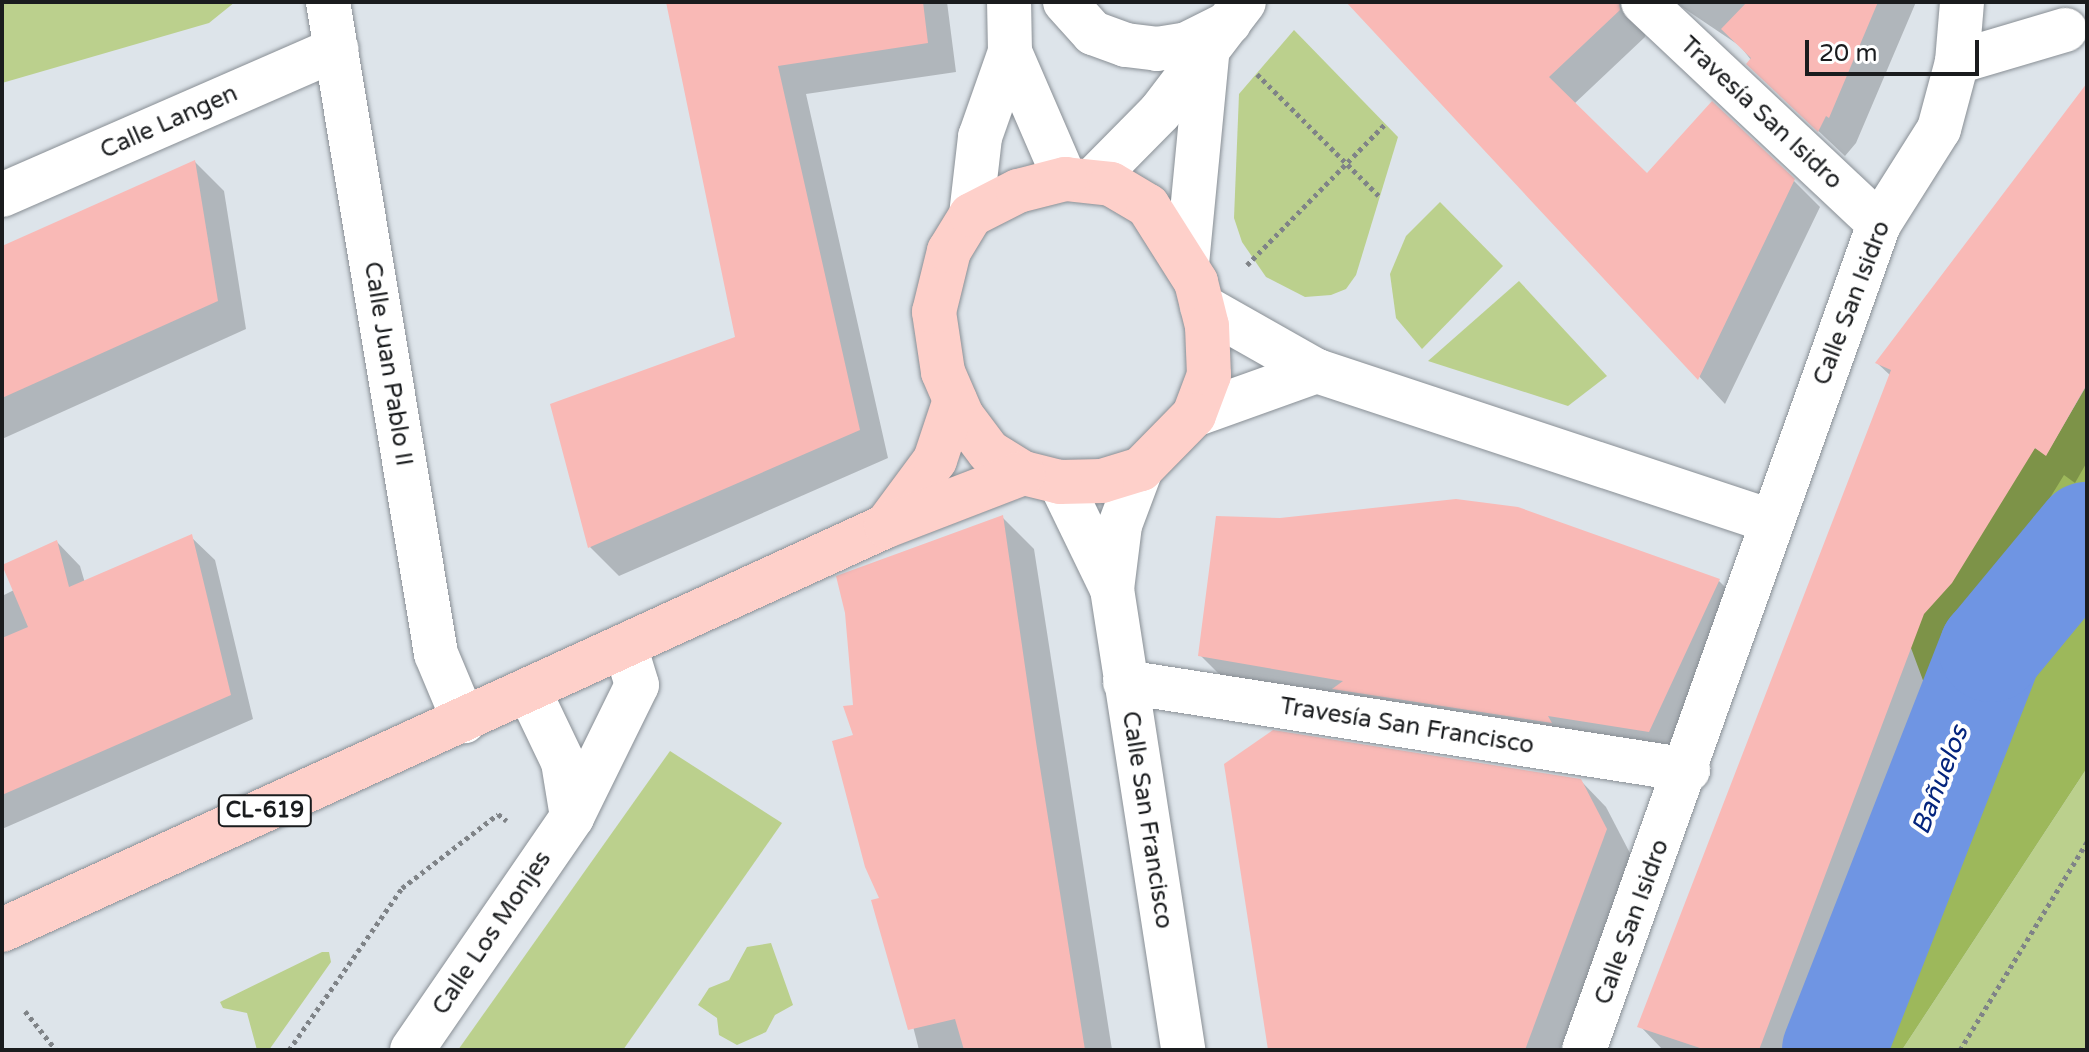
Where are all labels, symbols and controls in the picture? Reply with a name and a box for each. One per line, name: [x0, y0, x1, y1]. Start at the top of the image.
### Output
scale bar: [1809, 24, 1983, 74]
street label: Travesía San Isidro: [1674, 31, 1848, 195]
text: 20 m: [1819, 39, 1877, 68]
street label: Calle Langen: [96, 79, 242, 165]
street label: Calle San Isidro: [1807, 217, 1897, 389]
street label: Calle Juan Pablo II: [358, 260, 418, 468]
street label: Travesía San Francisco: [1278, 692, 1536, 760]
street label: Calle San Francisco: [1116, 709, 1178, 931]
water label: Bañuelos: [1905, 721, 1975, 839]
road number: CL-619: [217, 793, 313, 829]
street label: Calle San Isidro: [1589, 835, 1675, 1009]
street label: Calle Los Monjes: [427, 846, 557, 1020]

